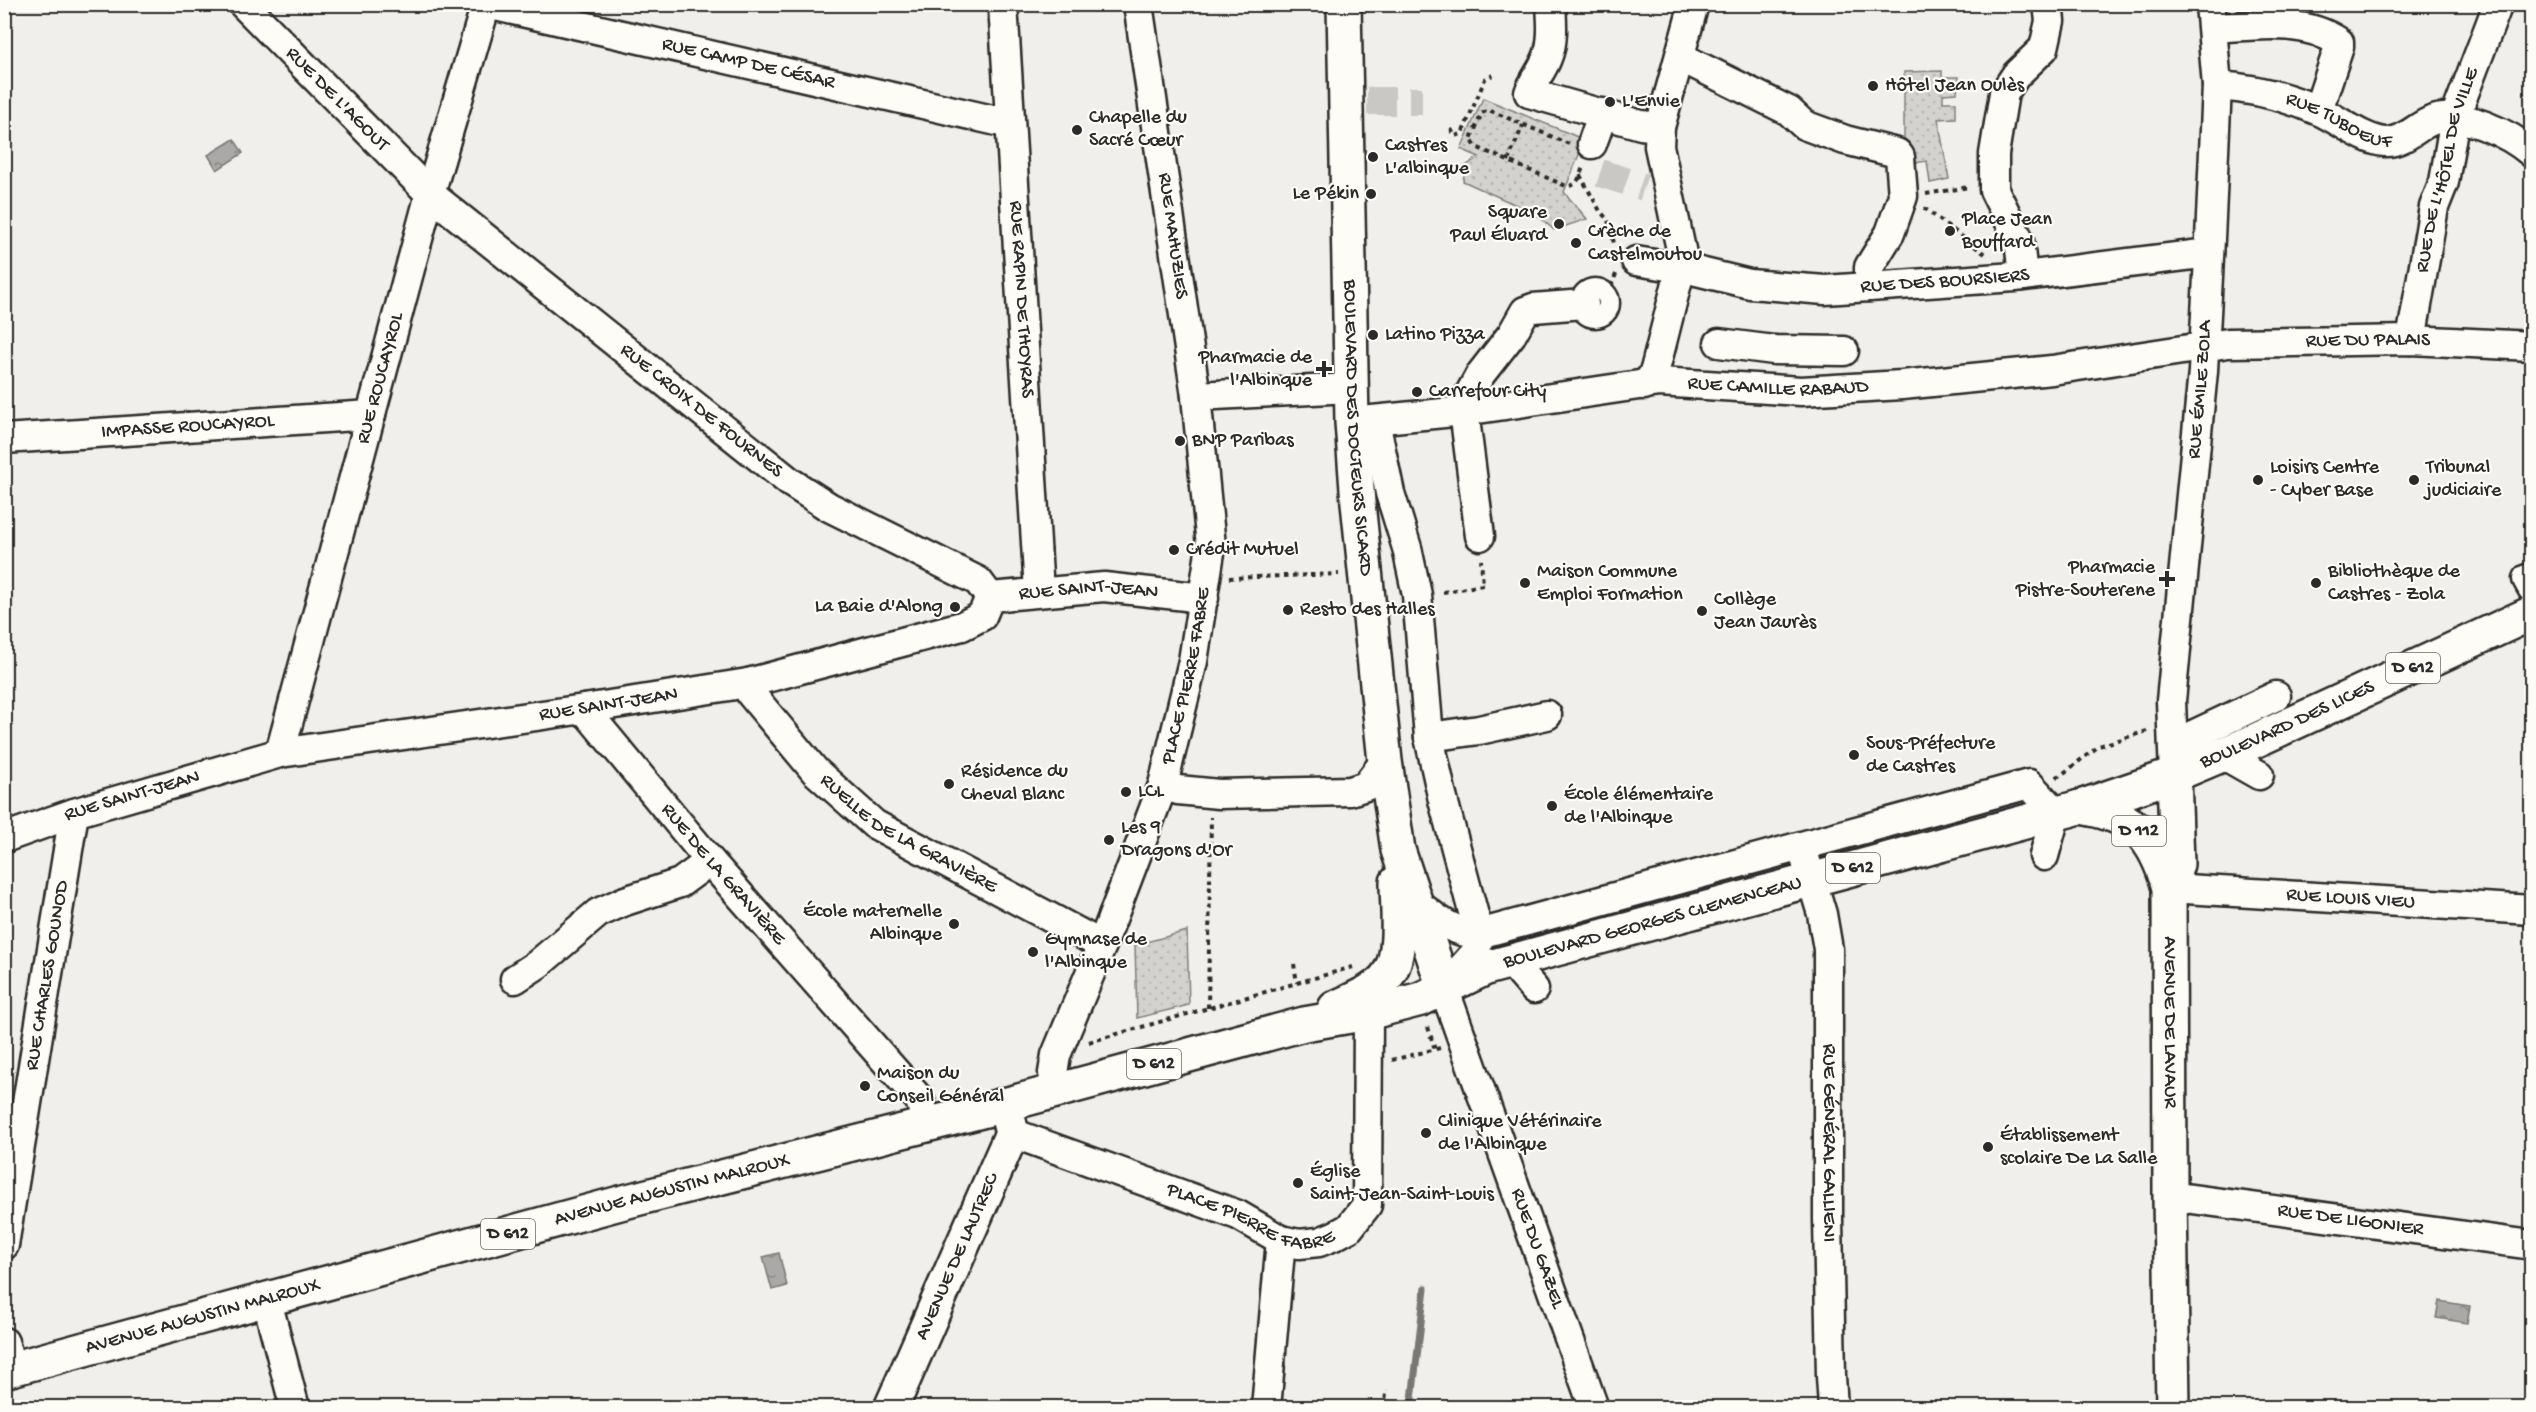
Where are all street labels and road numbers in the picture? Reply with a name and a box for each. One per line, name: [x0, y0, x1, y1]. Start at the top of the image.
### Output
street label: RUE CAMP DE CÉSAR: [660, 33, 838, 95]
street label: RUE DE L'AGOUT: [281, 42, 394, 158]
street label: RUE DE L'HÔTEL DE VILLE: [2411, 63, 2485, 274]
street label: RUE TUBOEUF: [2283, 88, 2393, 154]
street label: RUE MAHUZIES: [1152, 171, 1192, 301]
street label: RUE RAPIN DE THOYRAS: [1004, 200, 1039, 399]
street label: RUE DES BOURSIERS: [1860, 264, 2032, 299]
street label: BOULEVARD DES DOCTEURS SICARD: [1338, 278, 1377, 578]
street label: RUE ROUCAYROL: [352, 309, 409, 446]
street label: RUE ÉMILE ZOLA: [2183, 318, 2217, 460]
street label: RUE DU PALAIS: [2306, 328, 2432, 353]
street label: RUE CROIX DE FOURNES: [615, 339, 788, 484]
street label: RUE CAMILLE RABAUD: [1687, 372, 1870, 403]
street label: IMPASSE ROUCAYROL: [100, 410, 275, 444]
street label: RUE SAINT-JEAN: [1018, 575, 1160, 606]
street label: PLACE PIERRE FABRE: [1157, 585, 1216, 768]
road number: D 612: [2386, 653, 2440, 683]
street label: BOULEVARD DES LICES: [2196, 675, 2379, 775]
street label: RUE SAINT-JEAN: [538, 683, 680, 727]
street label: RUE SAINT-JEAN: [61, 765, 203, 827]
street label: RUELLE DE LA GRAVIÈRE: [815, 769, 1002, 899]
street label: RUE DE LA GRAVIÈRE: [656, 799, 791, 951]
road number: D 112: [2112, 816, 2166, 846]
road number: D 612: [1826, 853, 1880, 883]
street label: BOULEVARD GEORGES CLEMENCEAU: [1500, 871, 1804, 975]
street label: RUE CHARLES GOUNOD: [21, 878, 75, 1072]
street label: RUE LOUIS VIEU: [2286, 884, 2416, 914]
street label: AVENUE DE LAVAUR: [2158, 936, 2181, 1109]
street label: RUE GÉNÉRAL GALLIENI: [1817, 1044, 1841, 1242]
road number: D 612: [1127, 1049, 1181, 1079]
street label: AVENUE AUGUSTIN MALROUX: [552, 1148, 793, 1232]
street label: AVENUE DE LAUTREC: [911, 1169, 1005, 1344]
street label: PLACE PIERRE FABRE: [1162, 1178, 1340, 1256]
street label: RUE DU GAZEL: [1505, 1185, 1569, 1312]
street label: RUE DE LIGONIER: [2276, 1199, 2426, 1242]
road number: D 612: [481, 1219, 535, 1249]
street label: AVENUE AUGUSTIN MALROUX: [83, 1273, 324, 1360]

